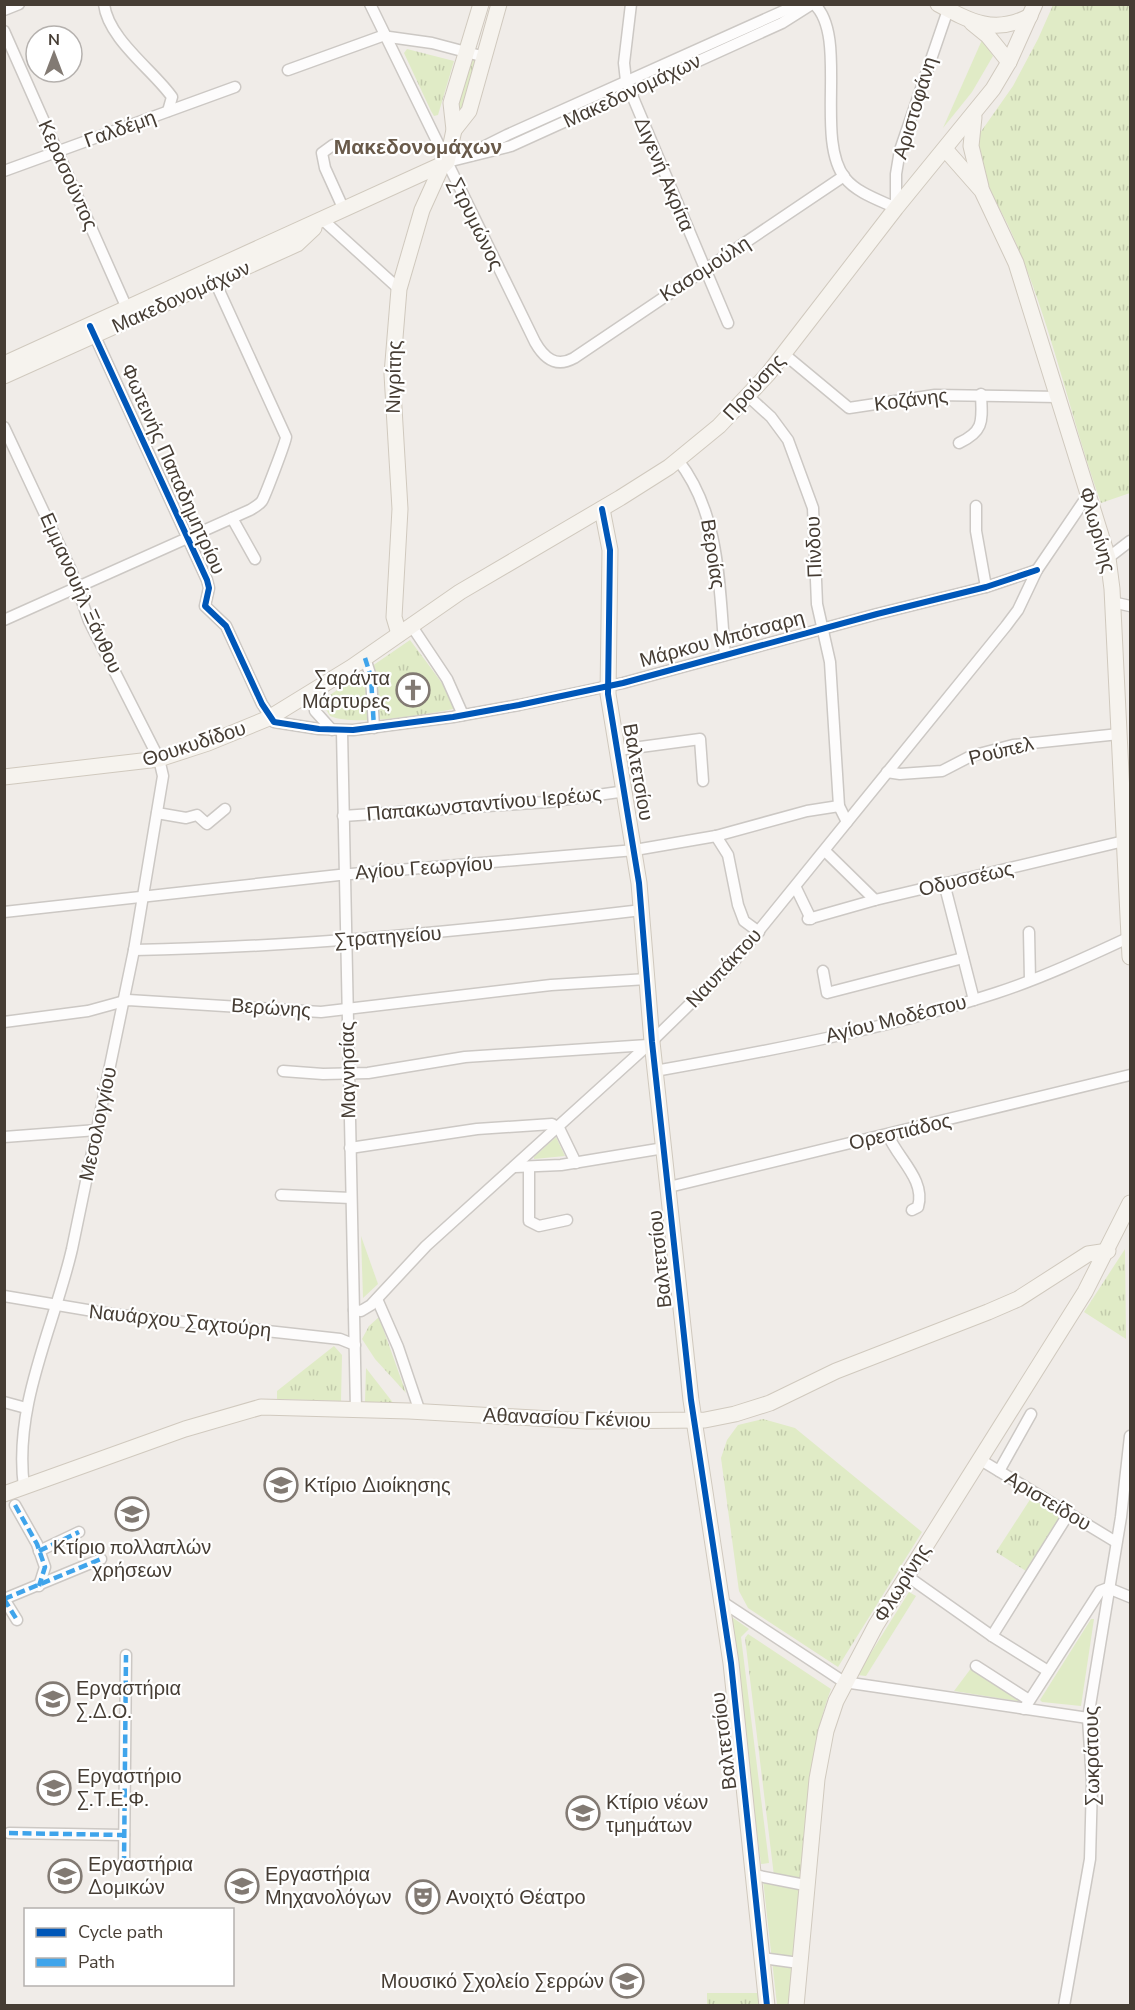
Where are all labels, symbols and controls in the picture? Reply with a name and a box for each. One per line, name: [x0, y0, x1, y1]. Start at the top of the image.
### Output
north arrow: [24, 24, 84, 84]
text: N: [48, 29, 60, 51]
street label: Μακεδονομάχων: [559, 47, 705, 135]
street label: Αριστοφάνη: [887, 53, 943, 163]
street label: Γαλδέμη: [80, 104, 160, 154]
street label: Διγενή Ακρίτα: [628, 112, 700, 236]
street label: Κερασούντος: [32, 116, 104, 235]
district label: Μακεδονομάχων: [334, 133, 502, 161]
street label: Στρυμώνος: [442, 173, 510, 275]
street label: Κασομούλη: [655, 230, 755, 308]
street label: Μακεδονομάχων: [107, 254, 255, 340]
street label: Νιγρίτης: [380, 340, 408, 414]
street label: Προύσης: [717, 348, 791, 426]
street label: Φωτεινής Παπαδημητρίου: [114, 359, 232, 579]
street label: Κοζάνης: [873, 382, 950, 418]
street label: Φλωρίνης: [1072, 484, 1122, 576]
street label: Εμμανουήλ Ξάνθου: [33, 508, 129, 678]
street label: Πίνδου: [799, 516, 829, 578]
street label: Βεροίας: [694, 517, 732, 591]
street label: Μάρκου Μπότσαρη: [636, 604, 808, 674]
place label: Σαράντα Μάρτυρες: [302, 665, 390, 715]
church icon: Σαράντα Μάρτυρες: [395, 672, 431, 708]
street label: Θουκυδίδου: [139, 715, 249, 773]
street label: Βαλτετσίου: [616, 721, 660, 823]
street label: Ρούπελ: [966, 730, 1036, 772]
street label: Παπακωνσταντίνου Ιερέως: [365, 780, 603, 828]
street label: Αγίου Γεωργίου: [354, 850, 494, 886]
street label: Οδυσσέως: [916, 855, 1016, 903]
street label: Στρατηγείου: [334, 920, 442, 954]
street label: Ναυπάκτου: [680, 922, 768, 1014]
street label: Αγίου Μοδέστου: [823, 988, 969, 1050]
street label: Βερώνης: [230, 992, 312, 1024]
street label: Μαγνησίας: [334, 1021, 362, 1119]
street label: Μεσολογγίου: [73, 1064, 123, 1184]
street label: Ορεστιάδος: [846, 1107, 954, 1157]
street label: Βαλτετσίου: [641, 1209, 679, 1309]
street label: Ναυάρχου Σαχτούρη: [87, 1298, 273, 1344]
street label: Αθανασίου Γκένιου: [483, 1402, 651, 1434]
street label: Αριστείδου: [1000, 1465, 1096, 1537]
school or university icon: Κτίριο Διοίκησης: [263, 1467, 299, 1503]
place label: Κτίριο Διοίκησης: [304, 1472, 451, 1499]
school or university icon: Κτίριο πολλαπλών χρήσεων: [114, 1496, 150, 1532]
place label: Κτίριο πολλαπλών χρήσεων: [53, 1534, 211, 1584]
street label: Φλωρίνης: [867, 1538, 937, 1627]
place label: Εργαστήρια Σ.Δ.Ο.: [76, 1675, 181, 1725]
school or university icon: Εργαστήρια Σ.Δ.Ο.: [35, 1681, 71, 1717]
street label: Βαλτετσίου: [705, 1691, 743, 1791]
street label: Σωκράτους: [1078, 1705, 1106, 1806]
place label: Εργαστήριο Σ.Τ.Ε.Φ.: [77, 1763, 182, 1813]
school or university icon: Εργαστήριο Σ.Τ.Ε.Φ.: [36, 1770, 72, 1806]
place label: Κτίριο νέων τμημάτων: [606, 1789, 708, 1839]
school or university icon: Κτίριο νέων τμημάτων: [565, 1795, 601, 1831]
place label: Εργαστήρια Δομικών: [88, 1851, 193, 1901]
school or university icon: Εργαστήρια Δομικών: [47, 1858, 83, 1894]
place label: Εργαστήρια Μηχανολόγων: [265, 1861, 391, 1911]
school or university icon: Εργαστήρια Μηχανολόγων: [224, 1868, 260, 1904]
theatre icon: Ανοιχτό Θέατρο: [405, 1879, 441, 1915]
place label: Ανοιχτό Θέατρο: [446, 1884, 586, 1911]
legend: [24, 1908, 234, 1986]
text: Cycle path: [78, 1920, 163, 1944]
text: Path: [78, 1950, 115, 1974]
school or university icon: Μουσικό Σχολείο Σερρών: [609, 1963, 645, 1999]
place label: Μουσικό Σχολείο Σερρών: [381, 1968, 604, 1995]

